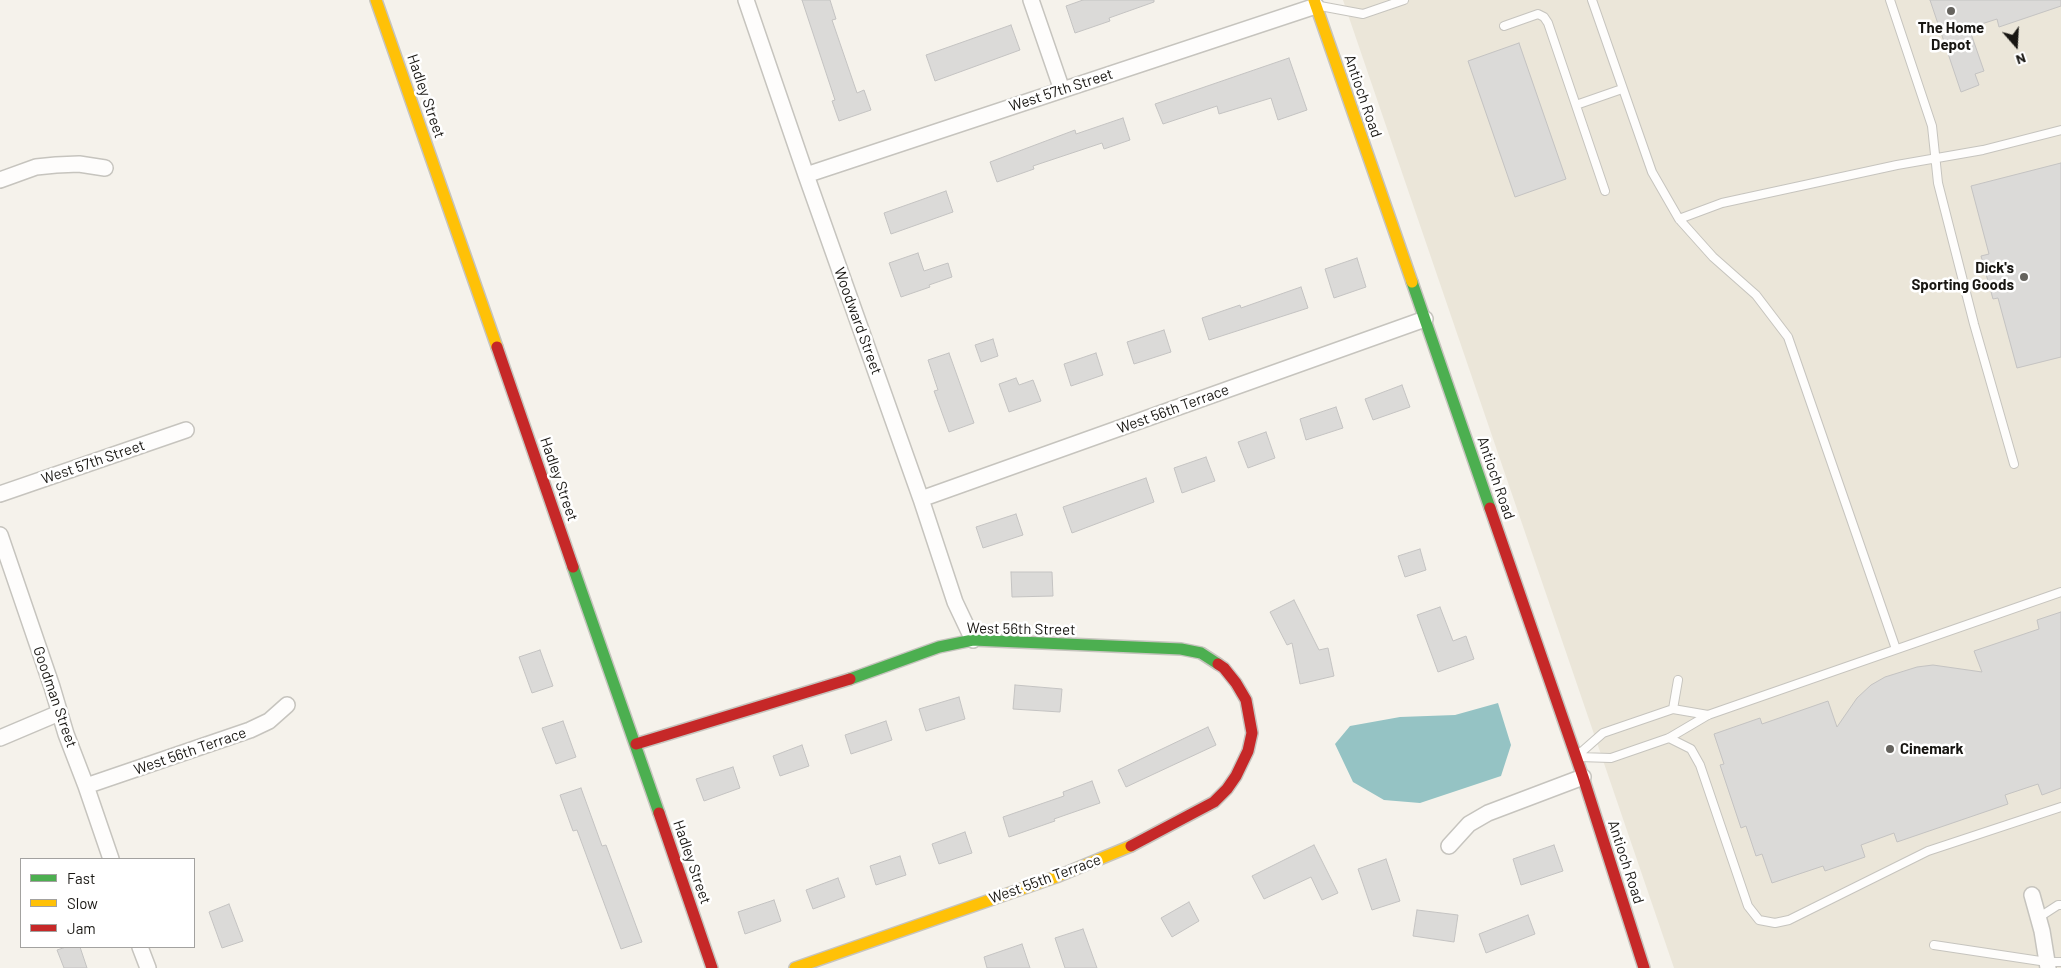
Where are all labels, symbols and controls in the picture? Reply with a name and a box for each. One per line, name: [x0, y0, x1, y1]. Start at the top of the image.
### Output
marker: The Home Depot: [1945, 5, 1957, 17]
place label: The Home Depot: [1918, 19, 1984, 54]
north arrow: [1991, 20, 2041, 70]
text: N: [2014, 50, 2028, 69]
street label: Hadley Street: [403, 52, 449, 140]
street label: Antioch Road: [1340, 52, 1386, 140]
street label: West 57th Street: [1007, 65, 1115, 115]
place label: Dick's Sporting Goods: [1911, 259, 2014, 294]
street label: Woodward Street: [830, 265, 886, 377]
marker: Dick's Sporting Goods: [2018, 271, 2030, 283]
street label: West 56th Terrace: [1115, 380, 1231, 438]
street label: Antioch Road: [1473, 434, 1519, 522]
street label: Hadley Street: [536, 435, 582, 523]
street label: West 57th Street: [39, 436, 147, 488]
street label: West 56th Street: [966, 619, 1076, 639]
street label: Goodman Street: [29, 644, 81, 750]
street label: West 56th Terrace: [131, 723, 249, 779]
place label: Cinemark: [1900, 740, 1963, 758]
marker: Cinemark: [1884, 743, 1896, 755]
street label: Hadley Street: [669, 818, 715, 906]
street label: Antioch Road: [1604, 818, 1648, 906]
street label: West 55th Terrace: [987, 850, 1103, 908]
legend: [20, 858, 195, 948]
text: Fast: [67, 869, 95, 887]
text: Slow: [67, 894, 98, 912]
text: Jam: [67, 919, 96, 937]

